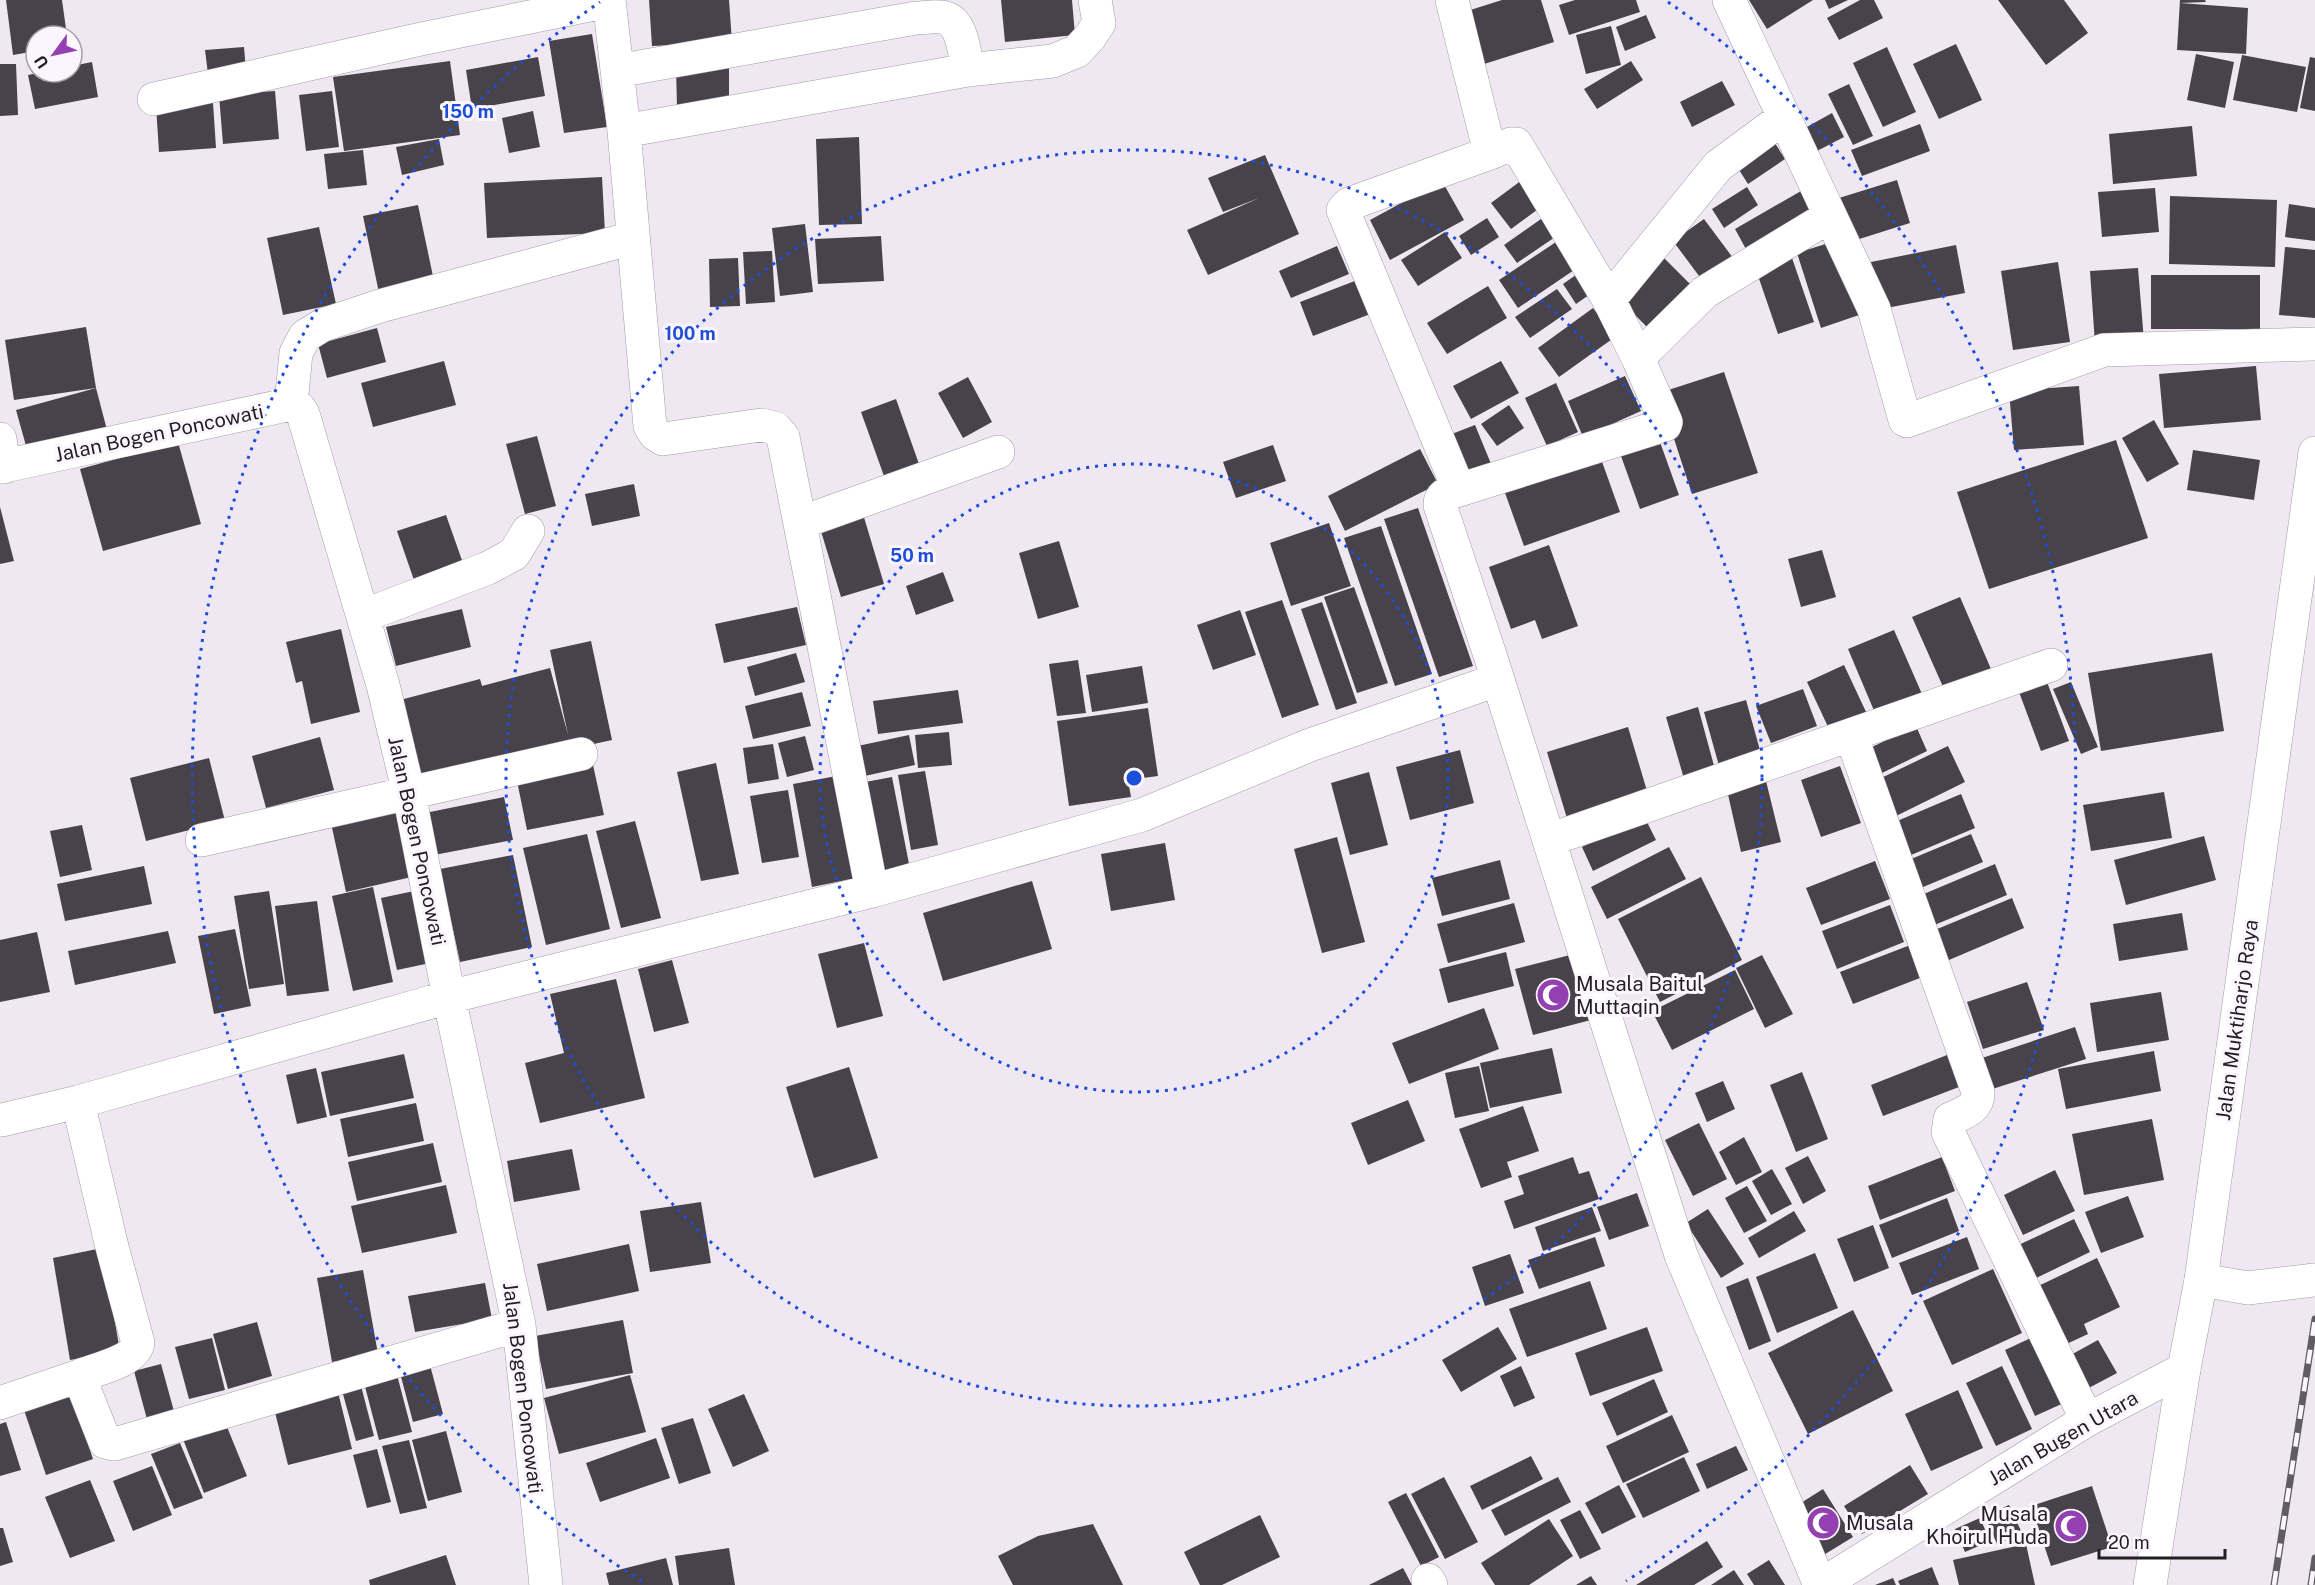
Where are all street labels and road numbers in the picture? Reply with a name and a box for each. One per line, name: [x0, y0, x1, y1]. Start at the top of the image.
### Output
street label: Jalan Bogen Poncowati: [52, 399, 266, 467]
street label: Jalan Bogen Poncowati: [383, 734, 451, 948]
street label: Jalan Muktiharjo Raya: [2211, 918, 2263, 1122]
street label: Jalan Bogen Poncowati: [498, 1281, 548, 1495]
street label: Jalan Bugen Utara: [1984, 1385, 2142, 1491]

